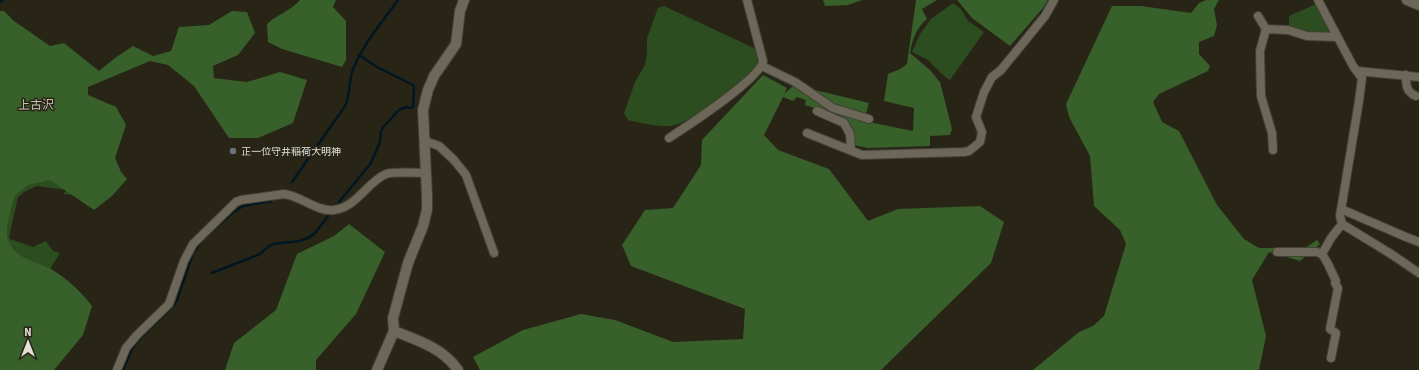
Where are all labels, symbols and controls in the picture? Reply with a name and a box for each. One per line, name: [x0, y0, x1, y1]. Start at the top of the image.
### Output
district label: 上古沢: [18, 97, 54, 114]
place label: 正一位守井稲荷大明神: [241, 145, 341, 159]
marker: 正一位守井稲荷大明神: [228, 146, 238, 156]
north arrow: [8, 322, 48, 362]
text: N: [24, 325, 32, 340]

